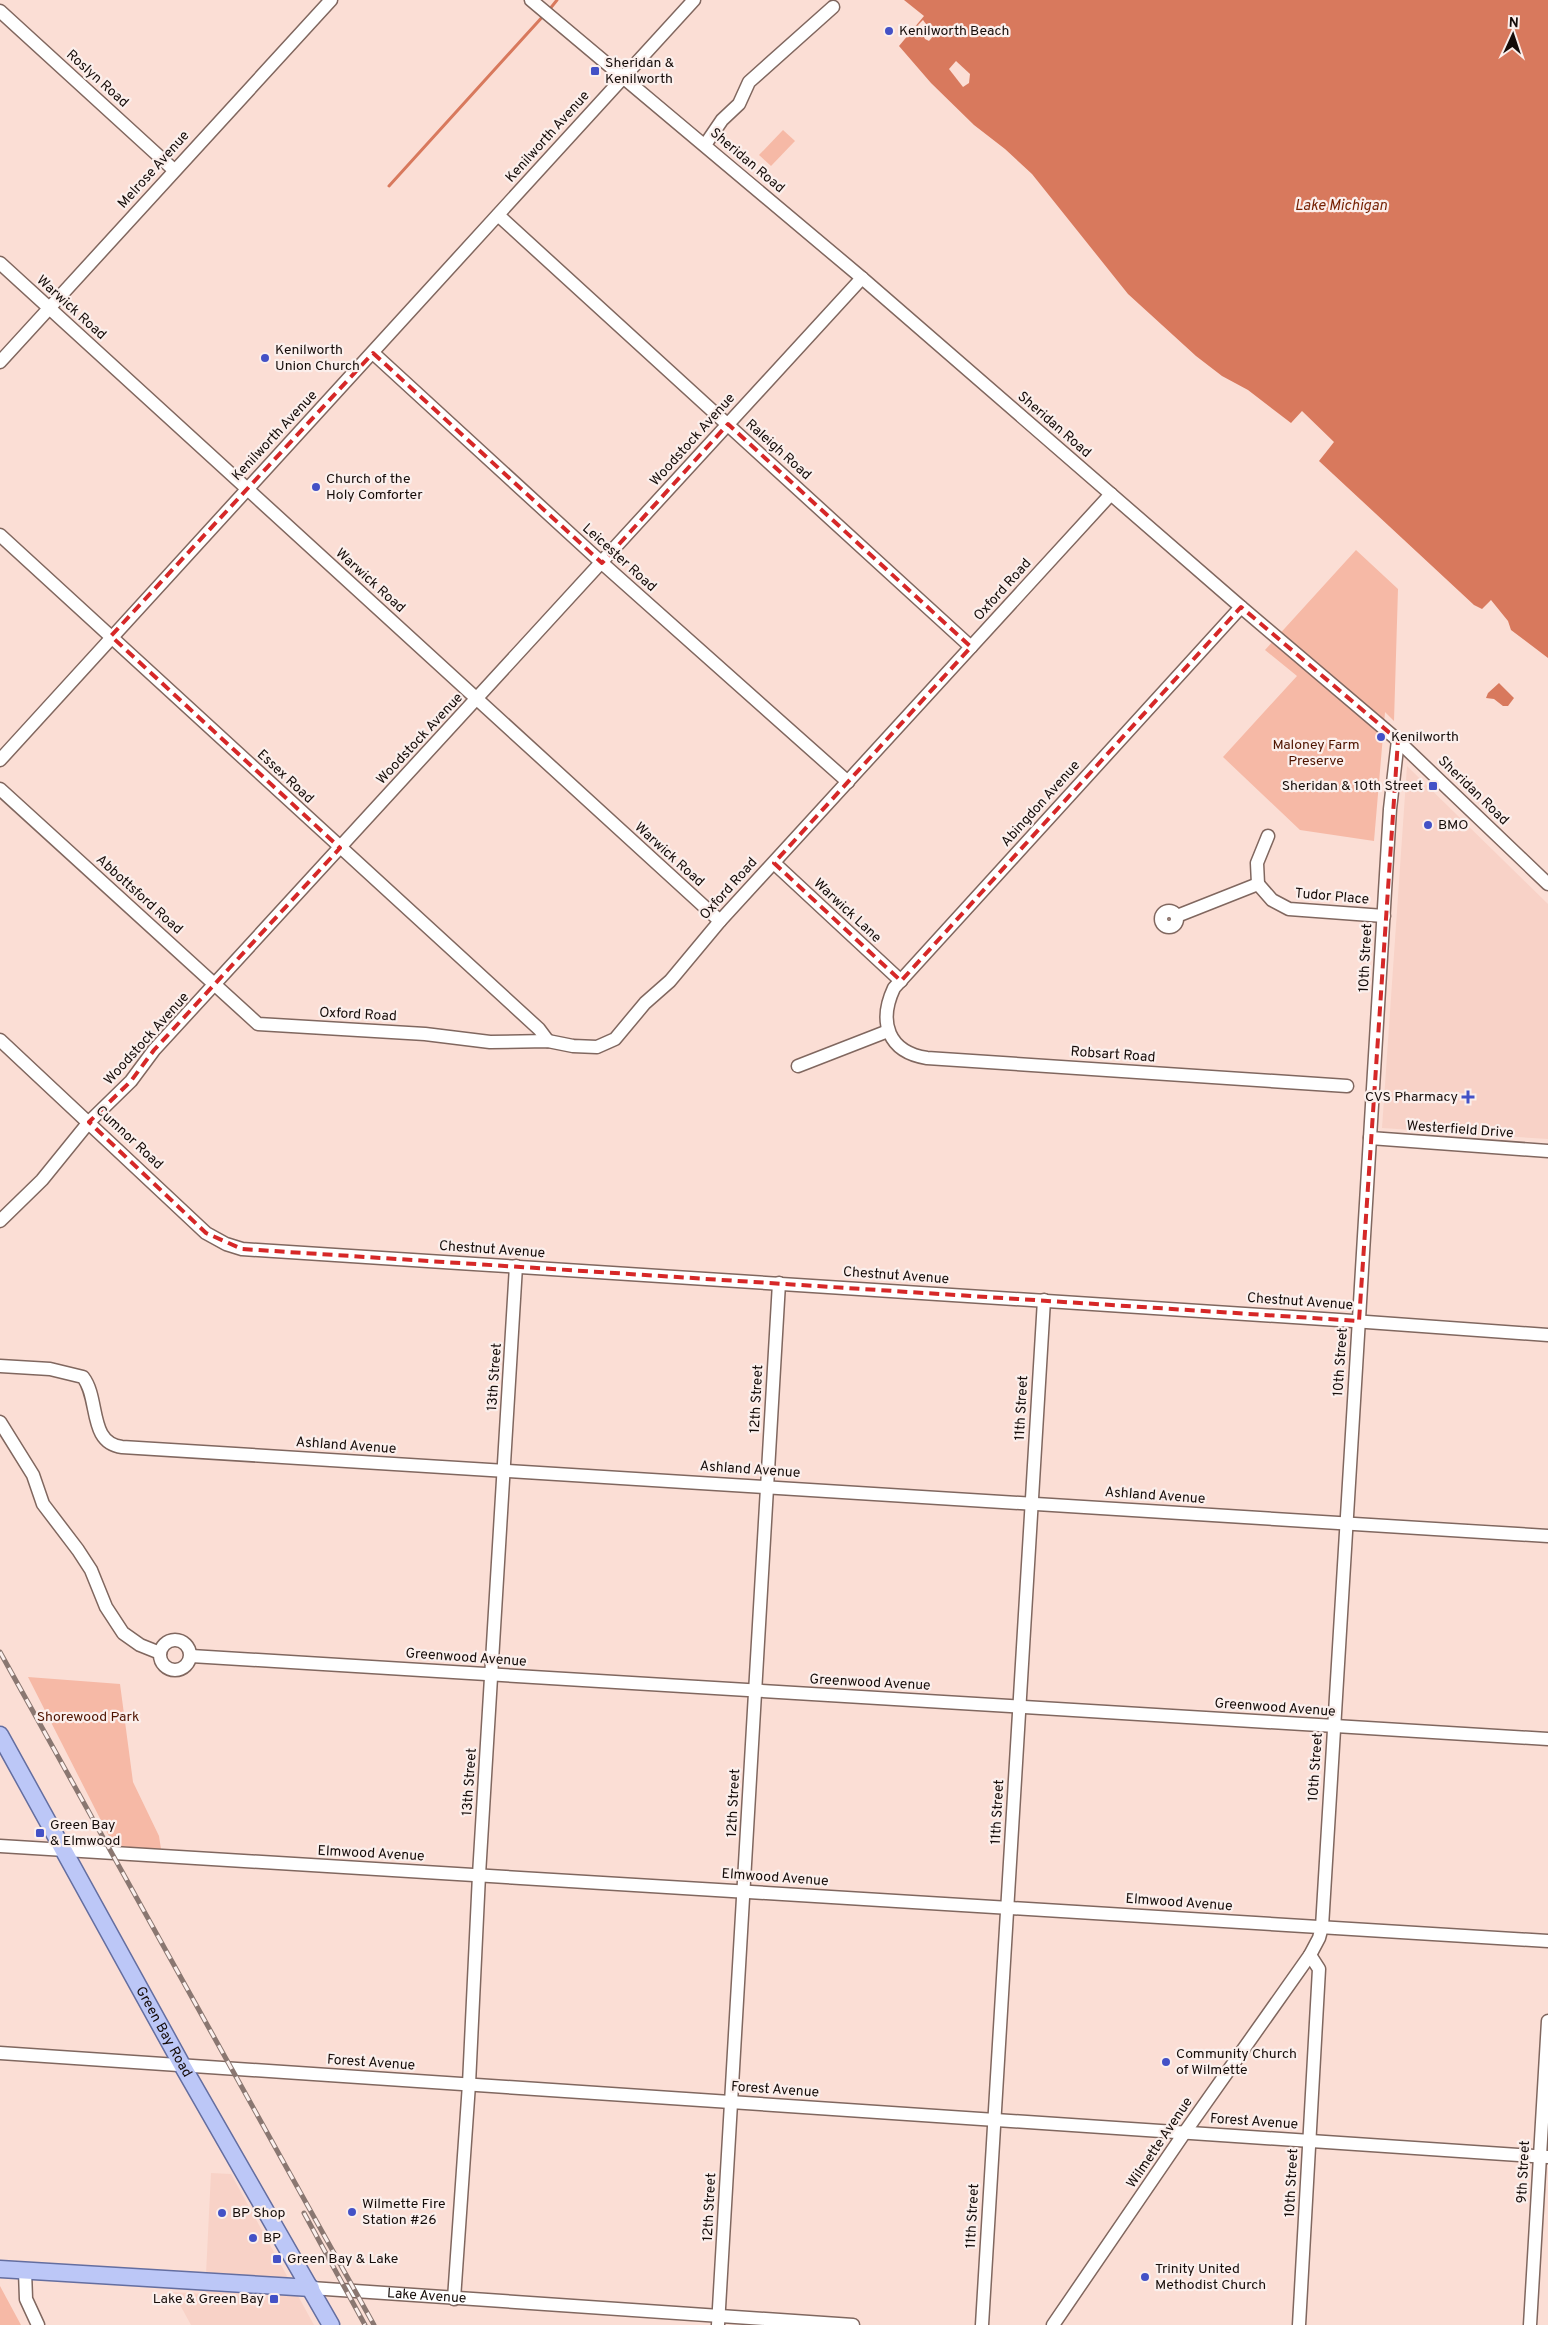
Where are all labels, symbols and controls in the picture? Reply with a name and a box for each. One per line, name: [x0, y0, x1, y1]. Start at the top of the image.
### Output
north arrow: [1488, 10, 1538, 60]
text: N: [1508, 15, 1519, 32]
place label: Kenilworth Beach: [899, 23, 1009, 40]
marker: Kenilworth Beach: [883, 25, 895, 37]
street label: Roslyn Road: [62, 47, 132, 111]
place label: Sheridan & Kenilworth: [605, 55, 675, 88]
marker: Sheridan & Kenilworth: [589, 65, 601, 77]
street label: Kenilworth Avenue: [502, 88, 594, 186]
street label: Sheridan Road: [706, 125, 788, 197]
street label: Melrose Avenue: [115, 128, 193, 212]
water label: Lake Michigan: [1295, 197, 1387, 216]
street label: Warwick Road: [33, 272, 109, 344]
place label: Kenilworth Union Church: [275, 342, 360, 375]
marker: Kenilworth Union Church: [259, 352, 271, 364]
street label: Kenilworth Avenue: [229, 387, 321, 485]
street label: Sheridan Road: [1014, 388, 1094, 462]
street label: Woodstock Avenue: [647, 390, 739, 490]
street label: Raleigh Road: [742, 416, 814, 484]
place label: Church of the Holy Comforter: [326, 471, 423, 504]
marker: Church of the Holy Comforter: [310, 481, 322, 493]
street label: Leicester Road: [578, 520, 660, 596]
street label: Warwick Road: [332, 545, 408, 617]
street label: Oxford Road: [971, 555, 1035, 625]
street label: Woodstock Avenue: [373, 690, 467, 788]
place label: Kenilworth: [1391, 729, 1459, 746]
marker: Kenilworth: [1375, 731, 1387, 743]
park label: Maloney Farm Preserve: [1272, 737, 1360, 770]
street label: Essex Road: [253, 747, 317, 807]
street label: Sheridan Road: [1434, 753, 1512, 829]
street label: Abingdon Avenue: [998, 757, 1084, 851]
place label: Sheridan & 10th Street: [1282, 778, 1423, 795]
marker: Sheridan & 10th Street: [1427, 780, 1439, 792]
place label: BMO: [1438, 817, 1469, 834]
street label: Warwick Road: [631, 819, 707, 891]
marker: BMO: [1422, 819, 1434, 831]
street label: Abbottsford Road: [92, 852, 186, 938]
street label: Oxford Road: [697, 854, 761, 924]
street label: Warwick Lane: [809, 875, 885, 947]
street label: Tudor Place: [1294, 885, 1370, 909]
street label: 10th Street: [1356, 923, 1376, 993]
street label: Woodstock Avenue: [101, 989, 193, 1089]
street label: Oxford Road: [319, 1004, 397, 1026]
street label: Robsart Road: [1070, 1044, 1156, 1066]
place label: CVS Pharmacy: [1365, 1089, 1458, 1106]
marker: CVS Pharmacy: [1462, 1091, 1474, 1103]
street label: Cumnor Road: [92, 1102, 166, 1174]
street label: Westerfield Drive: [1406, 1118, 1514, 1142]
street label: Chestnut Avenue: [438, 1238, 546, 1262]
street label: Chestnut Avenue: [842, 1264, 950, 1288]
street label: Chestnut Avenue: [1246, 1290, 1354, 1314]
street label: 10th Street: [1330, 1327, 1352, 1397]
street label: 13th Street: [484, 1342, 506, 1412]
street label: 12th Street: [747, 1364, 767, 1434]
street label: 11th Street: [1012, 1375, 1032, 1441]
street label: Ashland Avenue: [295, 1434, 397, 1458]
street label: Ashland Avenue: [699, 1458, 801, 1482]
street label: Ashland Avenue: [1104, 1484, 1206, 1508]
street label: Greenwood Avenue: [405, 1645, 527, 1671]
street label: Greenwood Avenue: [809, 1671, 931, 1695]
street label: Greenwood Avenue: [1214, 1695, 1336, 1721]
park label: Shorewood Park: [37, 1709, 139, 1726]
street label: 10th Street: [1305, 1732, 1327, 1802]
street label: 13th Street: [459, 1747, 481, 1817]
street label: 12th Street: [724, 1768, 744, 1838]
street label: 11th Street: [988, 1779, 1008, 1845]
place label: Green Bay & Elmwood: [50, 1817, 120, 1850]
marker: Green Bay & Elmwood: [34, 1827, 46, 1839]
street label: Elmwood Avenue: [317, 1843, 425, 1865]
street label: Elmwood Avenue: [721, 1866, 829, 1890]
street label: Elmwood Avenue: [1125, 1891, 1233, 1915]
street label: Green Bay Road: [132, 1983, 196, 2080]
place label: Community Church of Wilmette: [1176, 2046, 1297, 2079]
street label: Forest Avenue: [326, 2051, 416, 2075]
marker: Community Church of Wilmette: [1160, 2056, 1172, 2068]
street label: Forest Avenue: [730, 2078, 820, 2102]
street label: Wilmette Avenue: [1123, 2094, 1197, 2192]
street label: Forest Avenue: [1209, 2110, 1299, 2134]
street label: 9th Street: [1514, 2140, 1534, 2204]
street label: 10th Street: [1282, 2148, 1302, 2218]
street label: 12th Street: [700, 2172, 720, 2242]
street label: 11th Street: [963, 2183, 983, 2249]
place label: Wilmette Fire Station #26: [362, 2196, 446, 2229]
place label: BP Shop: [232, 2205, 285, 2222]
marker: Wilmette Fire Station #26: [346, 2206, 358, 2218]
marker: BP Shop: [216, 2207, 228, 2219]
place label: BP: [263, 2230, 281, 2247]
marker: BP: [247, 2232, 259, 2244]
place label: Green Bay & Lake: [287, 2251, 398, 2268]
marker: Green Bay & Lake: [271, 2253, 283, 2265]
place label: Trinity United Methodist Church: [1155, 2261, 1266, 2294]
marker: Trinity United Methodist Church: [1139, 2271, 1151, 2283]
street label: Lake Avenue: [387, 2285, 467, 2307]
place label: Lake & Green Bay: [153, 2291, 264, 2308]
marker: Lake & Green Bay: [268, 2293, 280, 2305]

